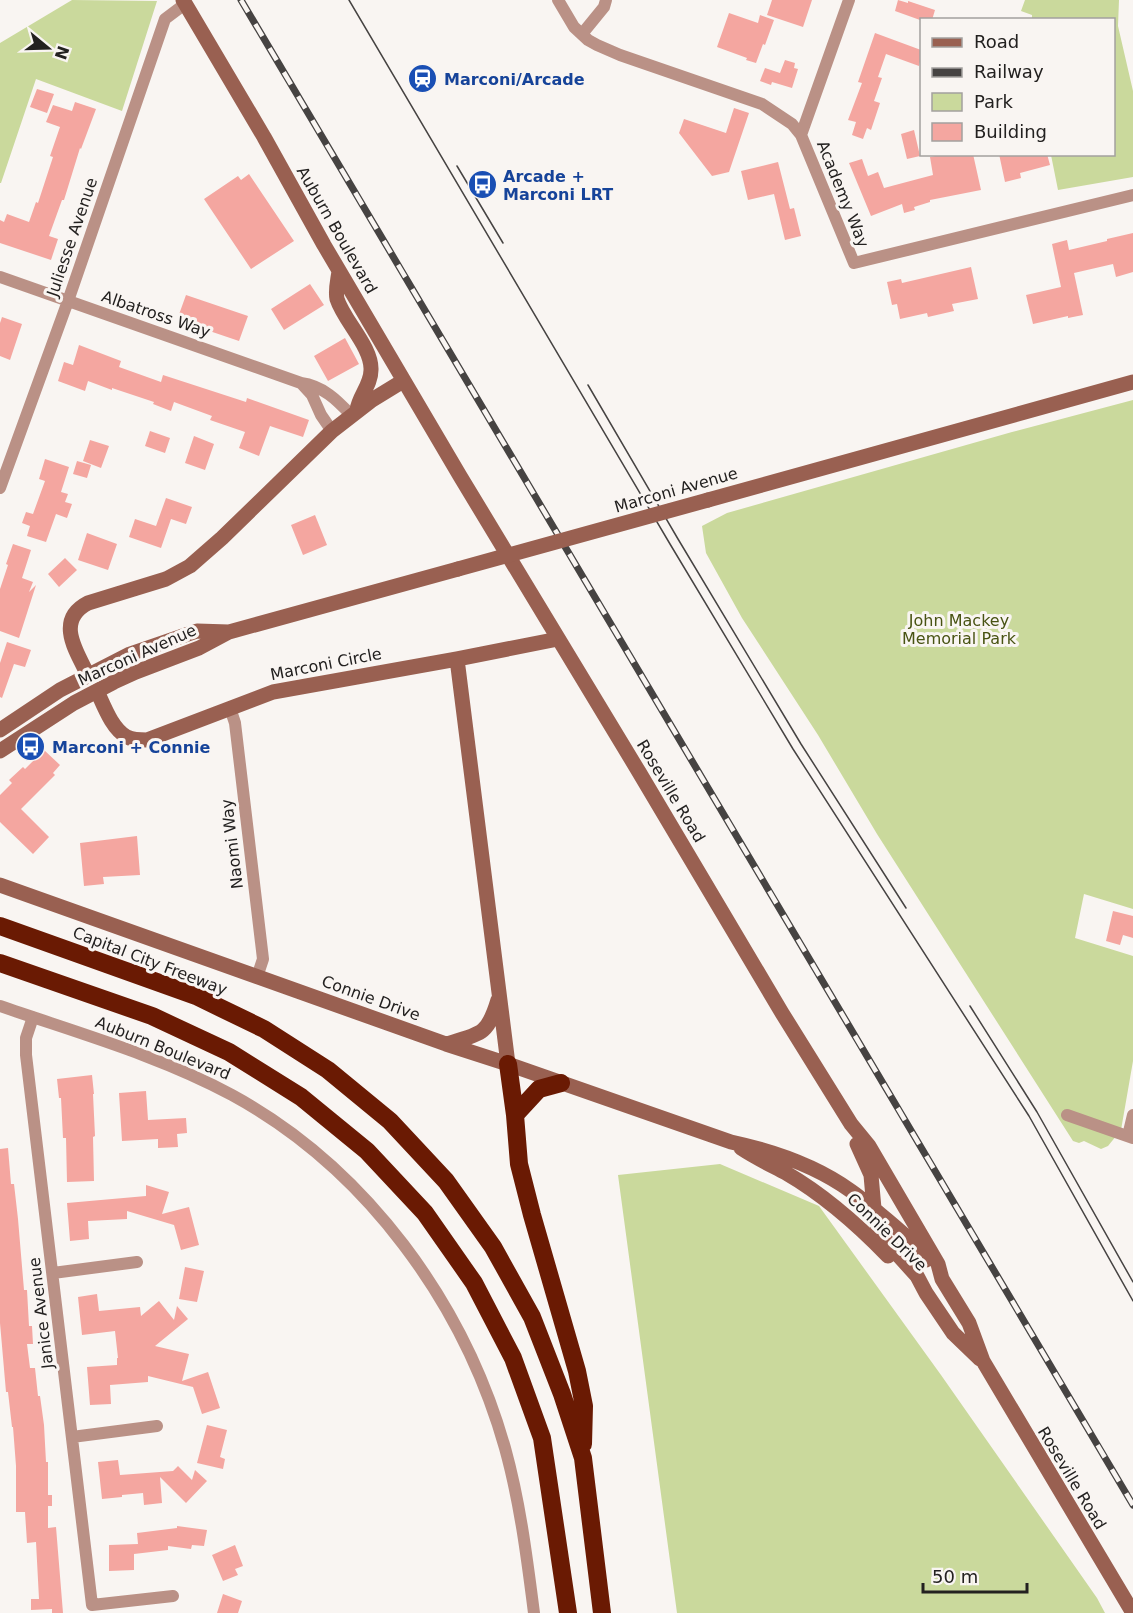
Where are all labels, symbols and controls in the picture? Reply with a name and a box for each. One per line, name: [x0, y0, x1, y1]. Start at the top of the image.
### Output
north arrow: [18, 18, 78, 78]
legend: [920, 18, 1115, 156]
text: Road: [974, 31, 1019, 52]
text: N: [51, 43, 73, 62]
text: Railway: [974, 61, 1044, 82]
station icon: Marconi/Arcade: [407, 63, 439, 95]
place label: Marconi/Arcade: [444, 70, 585, 89]
text: Park: [974, 91, 1013, 112]
text: Building: [974, 121, 1047, 142]
street label: Academy Way: [813, 138, 873, 250]
street label: Auburn Boulevard: [293, 163, 381, 297]
place label: Arcade + Marconi LRT: [503, 167, 613, 204]
bus stop icon: Arcade + Marconi LRT: [466, 169, 498, 201]
street label: Juliesse Avenue: [42, 175, 101, 300]
street label: Albatross Way: [99, 287, 213, 341]
street label: Marconi Avenue: [612, 463, 740, 517]
park label: John Mackey Memorial Park: [902, 611, 1017, 648]
street label: Marconi Avenue: [75, 620, 199, 690]
street label: Marconi Circle: [269, 644, 383, 684]
bus stop icon: Marconi + Connie: [15, 731, 47, 763]
street label: Roseville Road: [633, 736, 709, 846]
place label: Marconi + Connie: [52, 738, 211, 757]
street label: Naomi Way: [217, 798, 247, 890]
street label: Capital City Freeway: [70, 923, 230, 999]
street label: Connie Drive: [319, 971, 423, 1025]
street label: Auburn Boulevard: [93, 1012, 233, 1084]
street label: Connie Drive: [843, 1189, 931, 1275]
street label: Janice Avenue: [25, 1256, 57, 1371]
street label: Roseville Road: [1034, 1423, 1110, 1533]
scale bar: [923, 1556, 1026, 1594]
text: 50 m: [932, 1566, 978, 1587]

